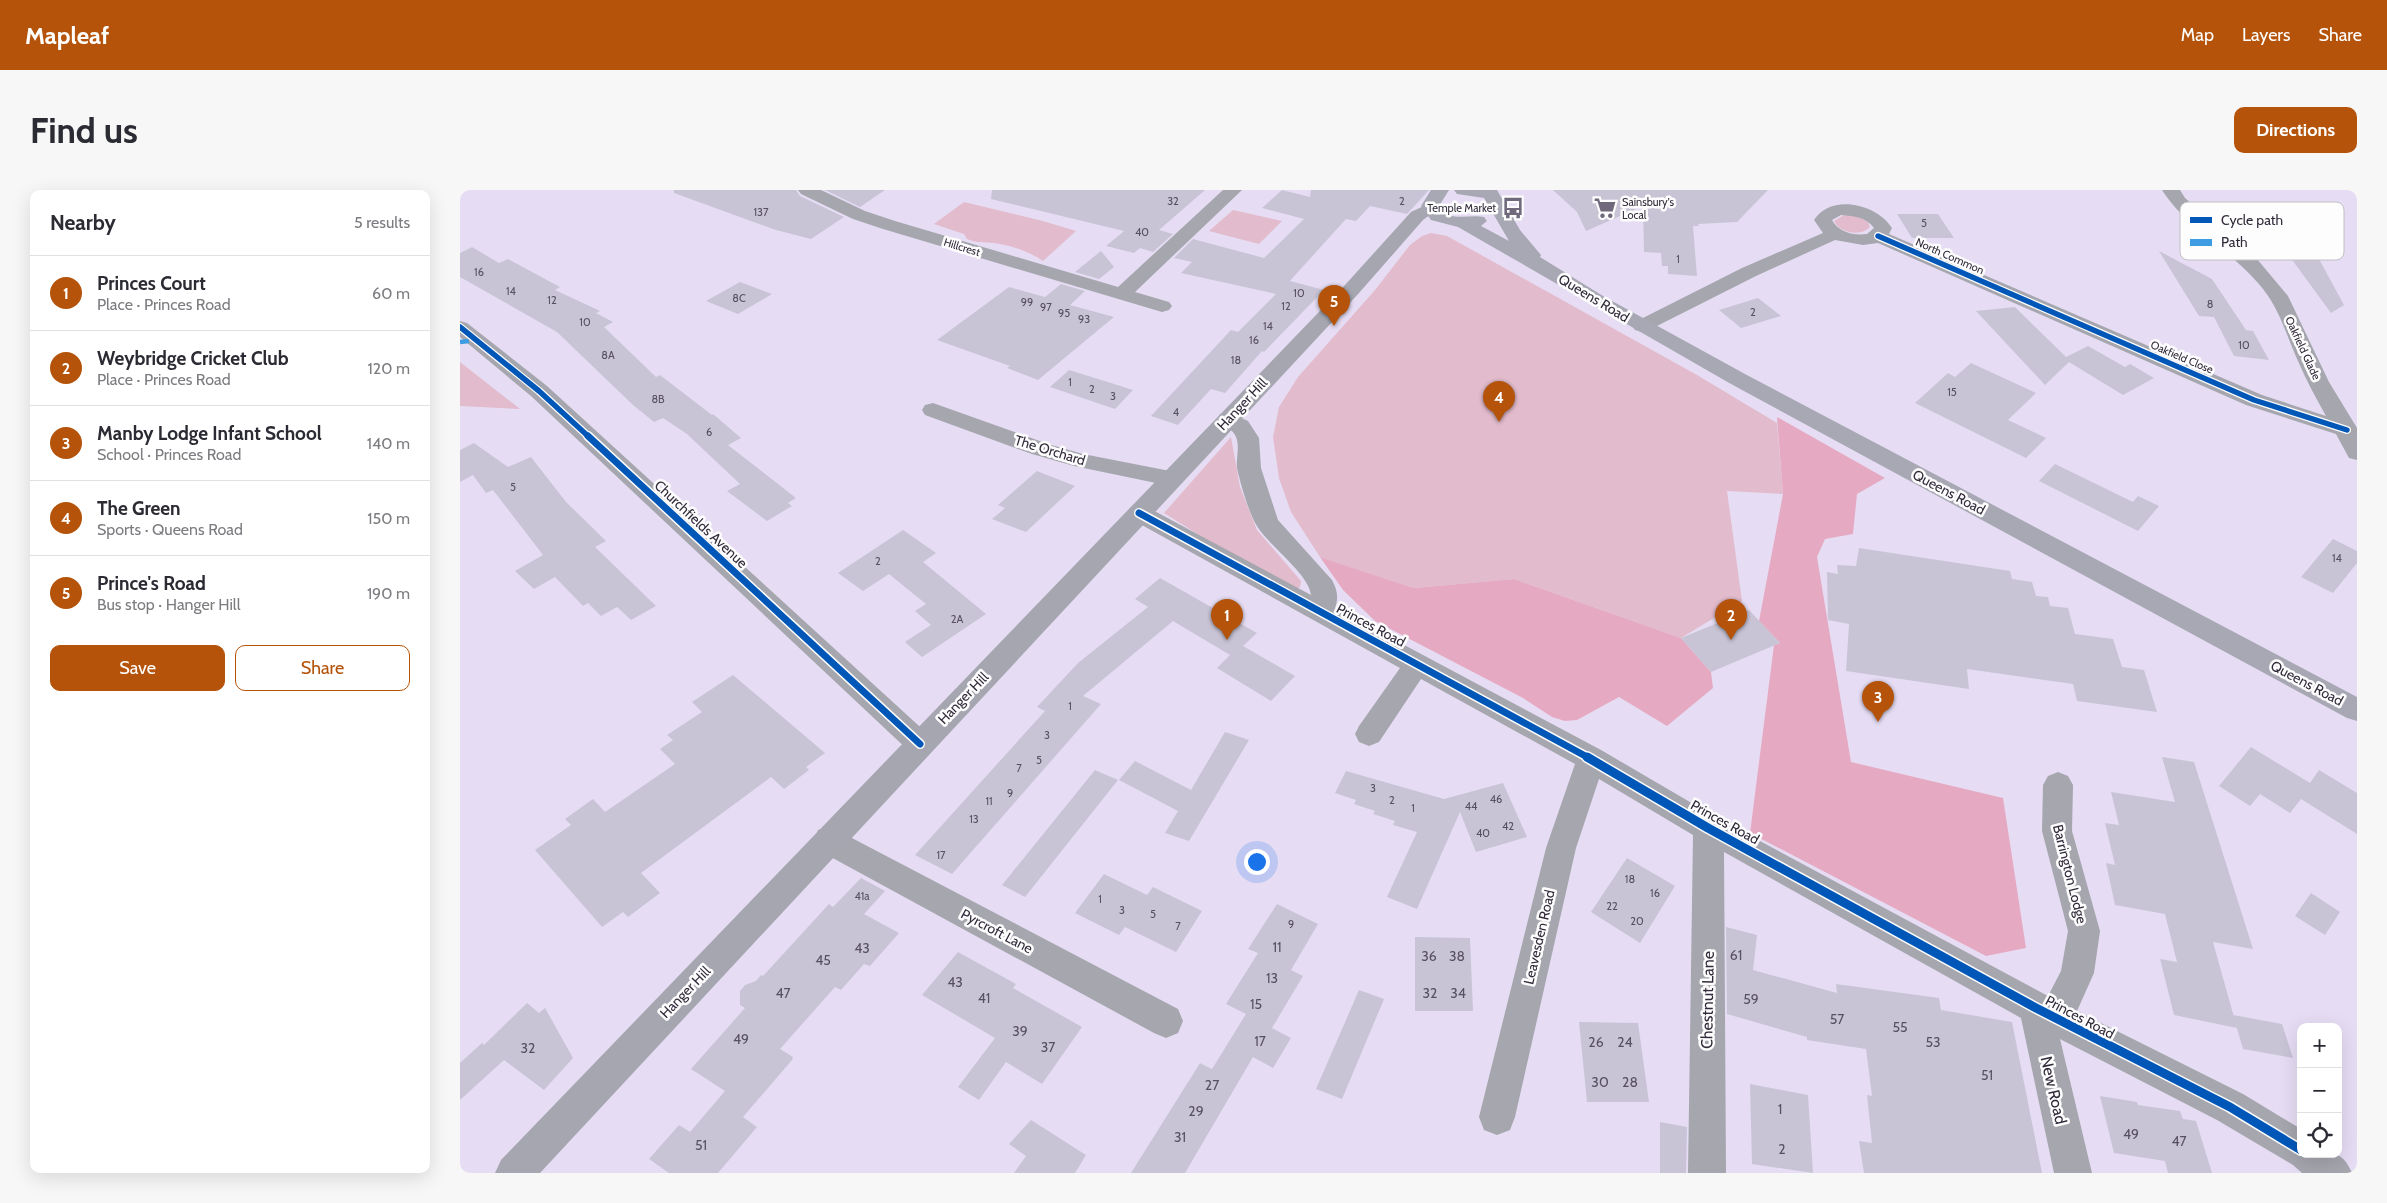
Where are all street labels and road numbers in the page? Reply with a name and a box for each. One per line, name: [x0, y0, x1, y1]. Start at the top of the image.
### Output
street label: Hillcrest: [942, 235, 982, 259]
street label: North Common: [1914, 235, 1986, 277]
street label: Queens Road: [1555, 270, 1633, 326]
street label: Oakfield Glade: [2282, 314, 2324, 382]
street label: Oakfield Close: [2148, 337, 2216, 377]
street label: Hanger Hill: [1213, 373, 1271, 434]
street label: The Orchard: [1013, 431, 1087, 469]
street label: Queens Road: [1910, 465, 1988, 519]
street label: Churchfields Avenue: [651, 476, 751, 572]
street label: Princes Road: [1333, 599, 1409, 651]
street label: Queens Road: [2268, 656, 2346, 710]
street label: Hanger Hill: [934, 668, 993, 728]
street label: Princes Road: [1687, 796, 1763, 848]
street label: Barrington Lodge: [2049, 823, 2091, 925]
street label: Leavesden Road: [1519, 888, 1559, 986]
street label: Pyrcroft Lane: [958, 905, 1036, 957]
street label: Chestnut Lane: [1697, 951, 1718, 1049]
street label: Hanger Hill: [656, 962, 715, 1022]
street label: Princes Road: [2042, 991, 2118, 1043]
street label: New Road: [2036, 1054, 2071, 1126]

